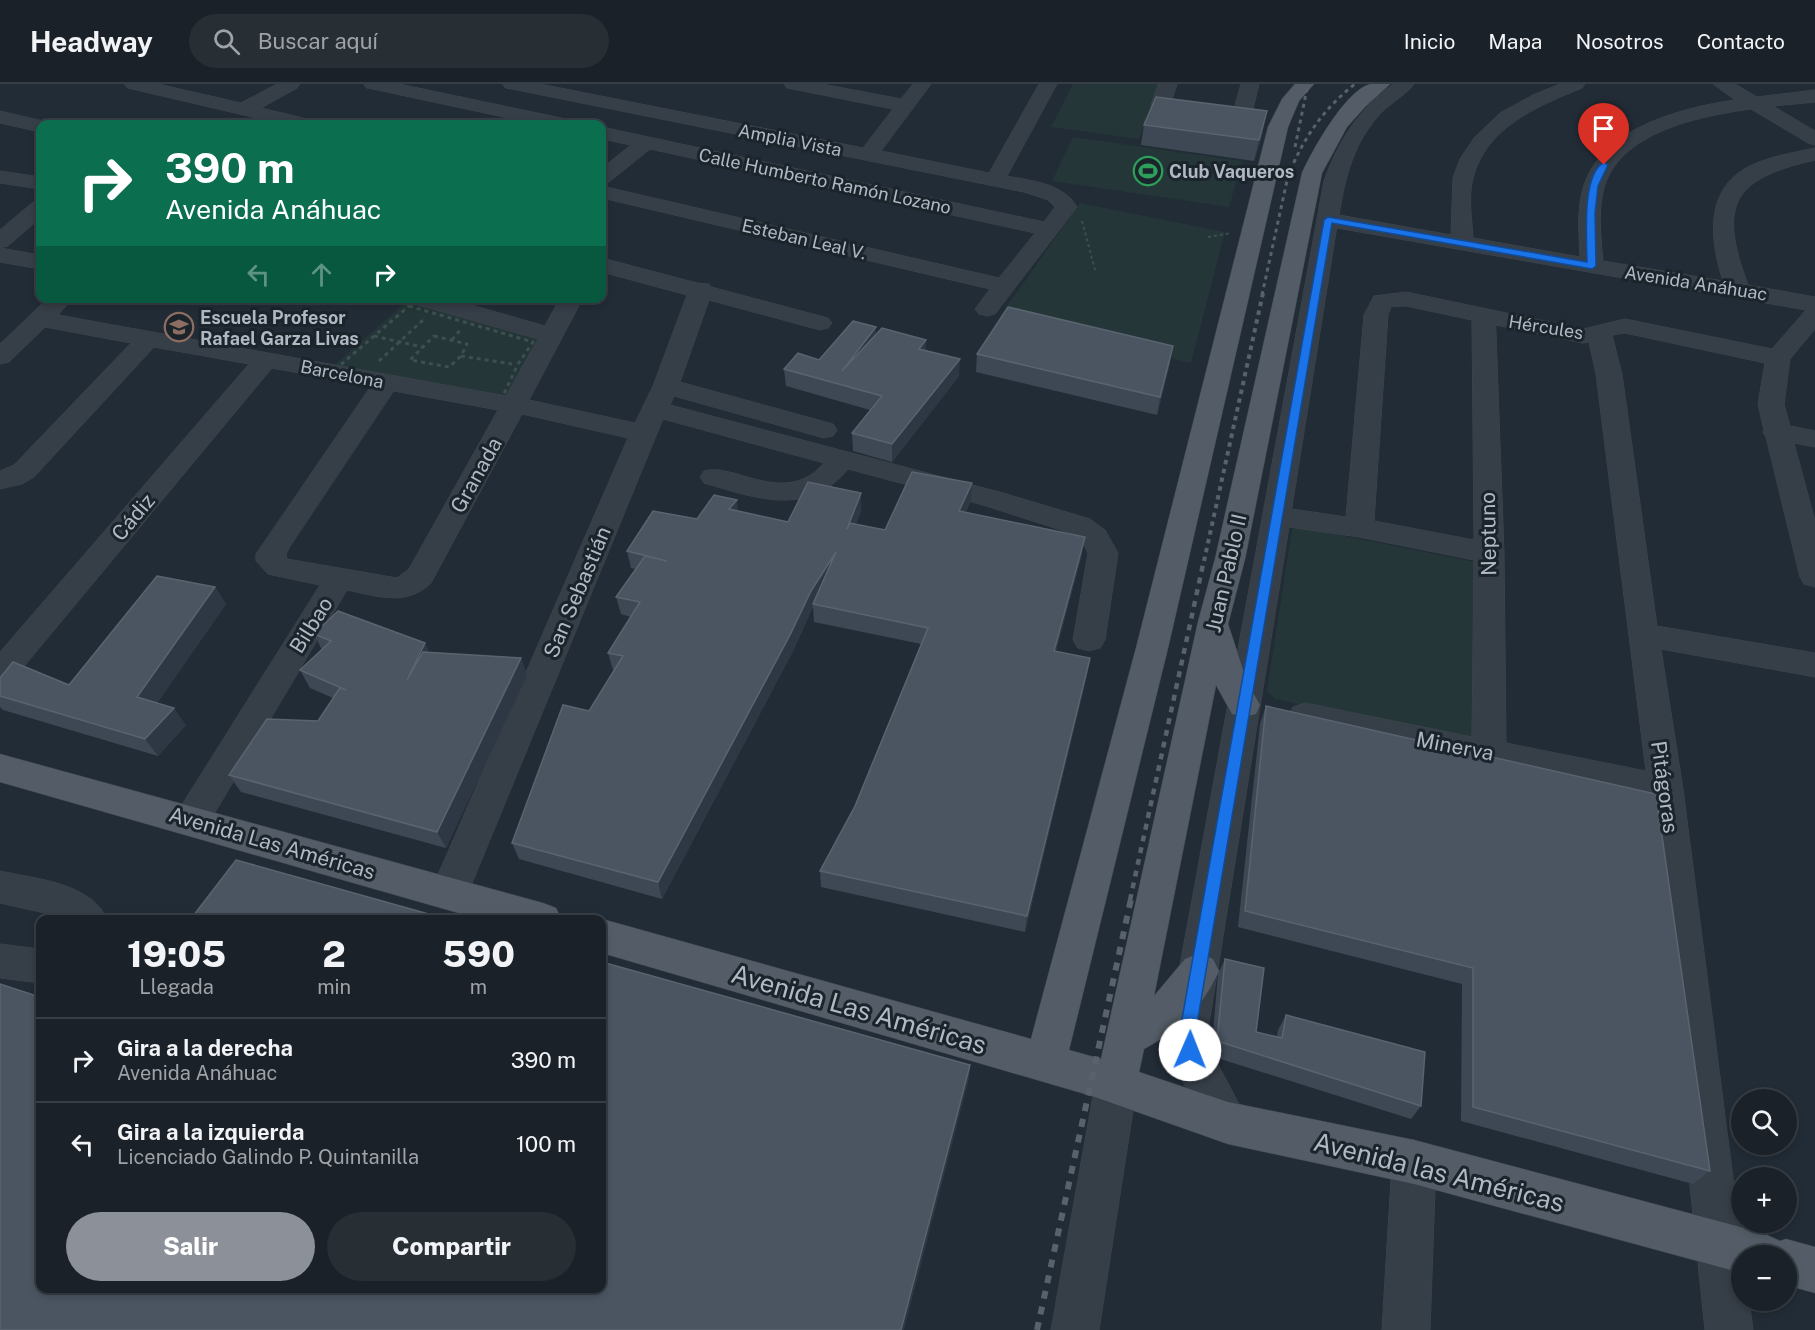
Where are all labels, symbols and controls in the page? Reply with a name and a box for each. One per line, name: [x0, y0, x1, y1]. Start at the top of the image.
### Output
search box: [189, 14, 609, 68]
text: Headway: [30, 25, 153, 58]
icon: search: [210, 25, 243, 58]
text: Buscar aquí: [258, 28, 378, 54]
text: Inicio: [1404, 29, 1455, 54]
text: Mapa: [1488, 29, 1542, 54]
text: Nosotros: [1575, 29, 1664, 54]
text: Contacto: [1697, 29, 1785, 54]
pin: [1578, 103, 1629, 165]
icon: arrive: [1587, 112, 1620, 145]
street label: Amplia Vista: [736, 120, 844, 160]
text: 390 m: [165, 143, 295, 192]
icon: right: [66, 144, 144, 222]
street label: Calle Humberto Ramón Lozano: [697, 144, 953, 218]
sports icon: Club Vaqueros: [1132, 155, 1164, 187]
place label: Club Vaqueros: [1169, 161, 1294, 182]
text: Avenida Anáhuac: [165, 193, 382, 225]
street label: Esteban Leal V.: [740, 214, 868, 264]
icon: left: [242, 258, 275, 291]
icon: ahead: [305, 258, 338, 291]
icon: right: [368, 258, 401, 291]
street label: Avenida Anáhuac: [1623, 261, 1769, 305]
place label: Escuela Profesor Rafael Garza Livas: [200, 307, 359, 349]
school or university icon: Escuela Profesor Rafael Garza Livas: [163, 311, 195, 343]
street label: Hércules: [1507, 311, 1585, 343]
street label: Barcelona: [299, 356, 385, 392]
street label: Granada: [445, 433, 507, 517]
street label: Cádiz: [106, 488, 160, 546]
street label: Neptuno: [1475, 492, 1501, 576]
street label: Juan Pablo II: [1200, 511, 1252, 635]
street label: San Sebastián: [538, 523, 616, 661]
street label: Bilbao: [284, 592, 338, 658]
street label: Minerva: [1414, 726, 1496, 766]
street label: Pitágoras: [1646, 739, 1684, 835]
street label: Avenida Las Américas: [166, 802, 378, 884]
text: 19:05: [127, 933, 226, 975]
text: 2: [322, 933, 346, 975]
text: 590: [442, 933, 515, 975]
street label: Avenida Las Américas: [728, 958, 990, 1060]
text: Llegada: [139, 975, 214, 999]
text: min: [317, 975, 351, 999]
text: m: [470, 975, 487, 999]
position arrow: [1158, 1018, 1222, 1082]
text: Gira a la derecha: [117, 1035, 293, 1061]
icon: right: [66, 1044, 99, 1077]
text: 390 m: [511, 1047, 576, 1073]
text: Avenida Anáhuac: [117, 1061, 277, 1085]
map controls: [1731, 1089, 1797, 1311]
button: search: [1731, 1089, 1797, 1155]
text: Gira a la izquierda: [117, 1119, 304, 1145]
street label: Avenida las Américas: [1310, 1126, 1568, 1218]
icon: left: [66, 1128, 99, 1161]
text: 100 m: [516, 1131, 576, 1157]
text: Licenciado Galindo P. Quintanilla: [117, 1145, 419, 1169]
button: +: [1731, 1167, 1797, 1233]
button: Salir: [66, 1212, 315, 1281]
button: Compartir: [327, 1212, 576, 1281]
button: −: [1731, 1245, 1797, 1311]

